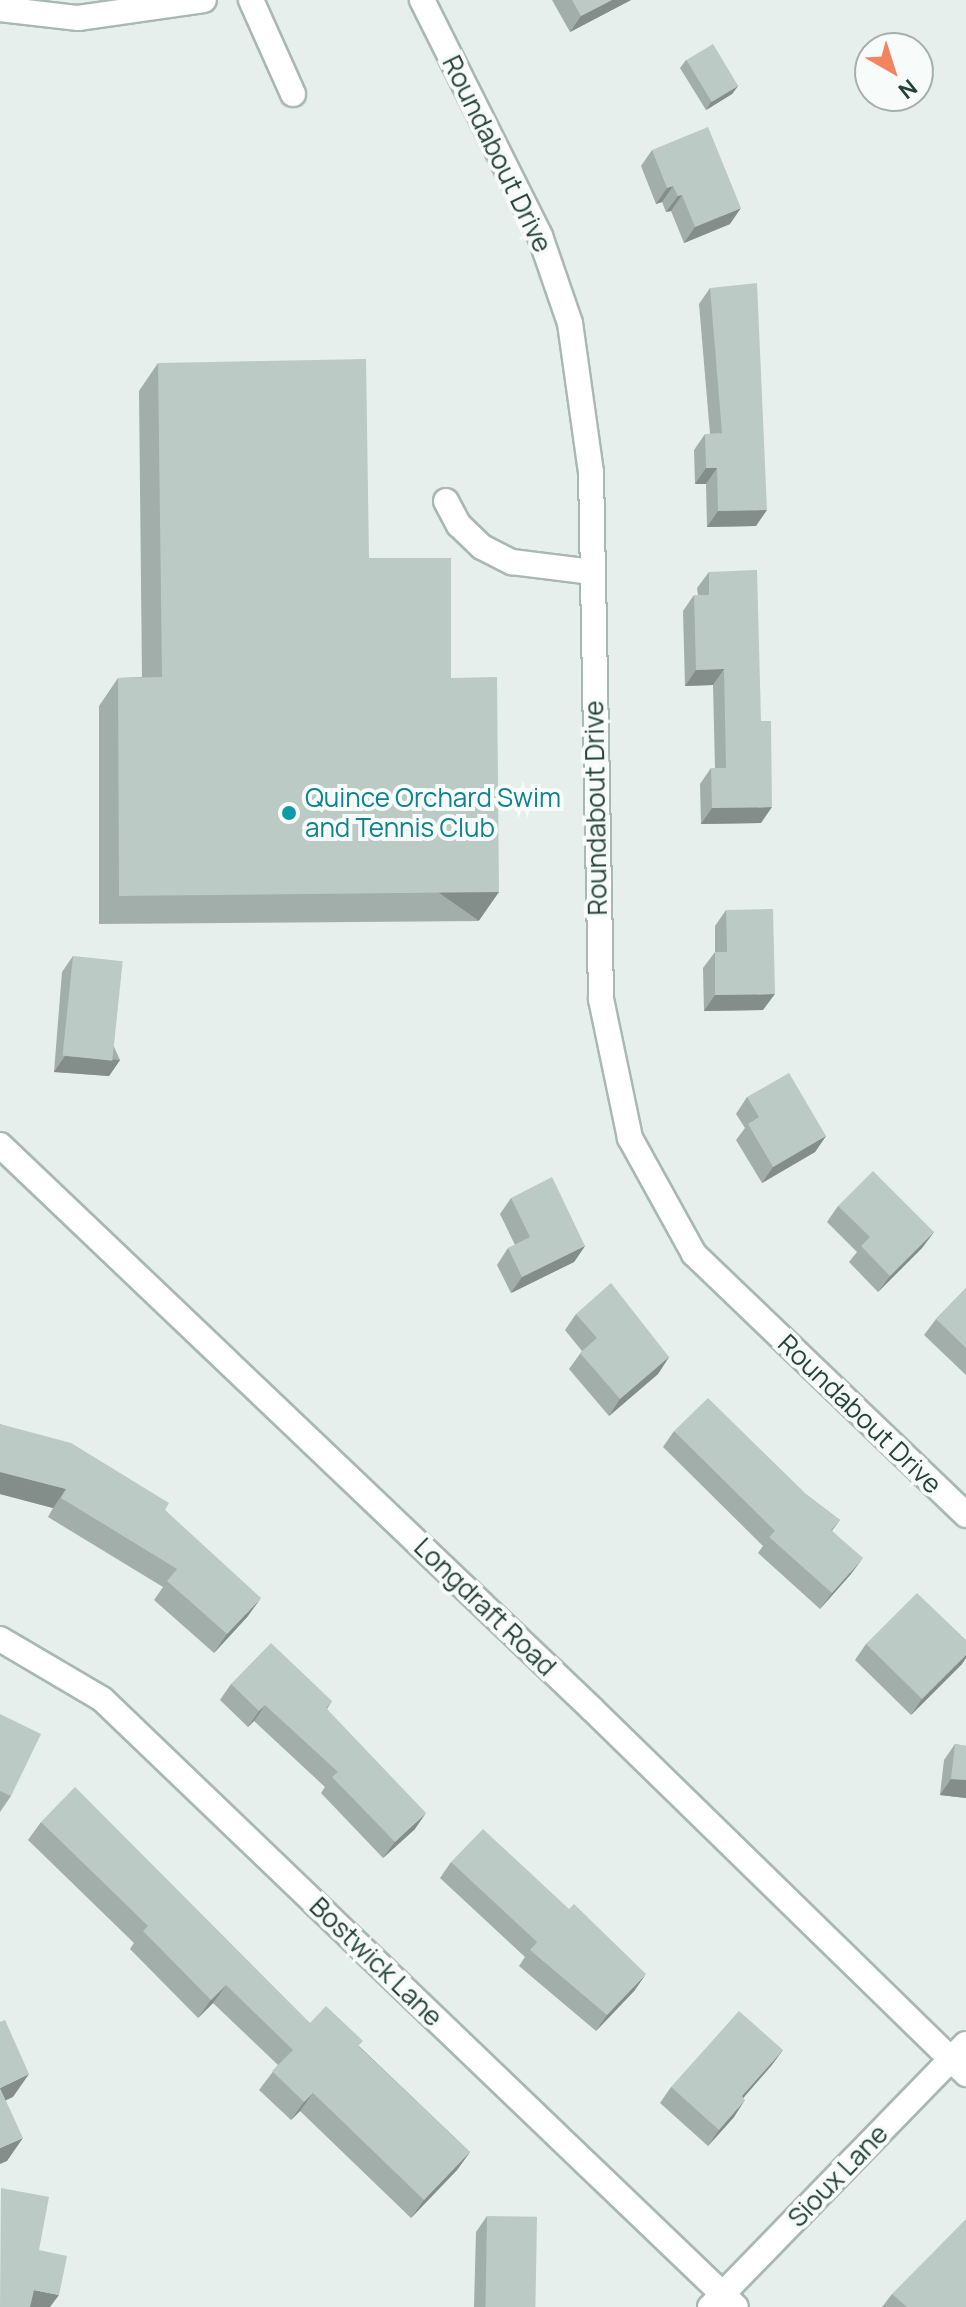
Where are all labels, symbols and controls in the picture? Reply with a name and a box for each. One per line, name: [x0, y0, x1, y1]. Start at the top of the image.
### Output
north arrow: [854, 32, 934, 112]
street label: Roundabout Drive: [436, 51, 558, 257]
text: N: [892, 72, 923, 106]
street label: Roundabout Drive: [579, 700, 613, 916]
place label: Quince Orchard Swim and Tennis Club: [305, 782, 561, 844]
marker: Quince Orchard Swim and Tennis Club: [280, 804, 298, 822]
street label: Roundabout Drive: [772, 1328, 948, 1500]
street label: Longdraft Road: [408, 1532, 562, 1682]
street label: Bostwick Lane: [303, 1891, 449, 2033]
street label: Sioux Lane: [782, 2118, 894, 2234]

